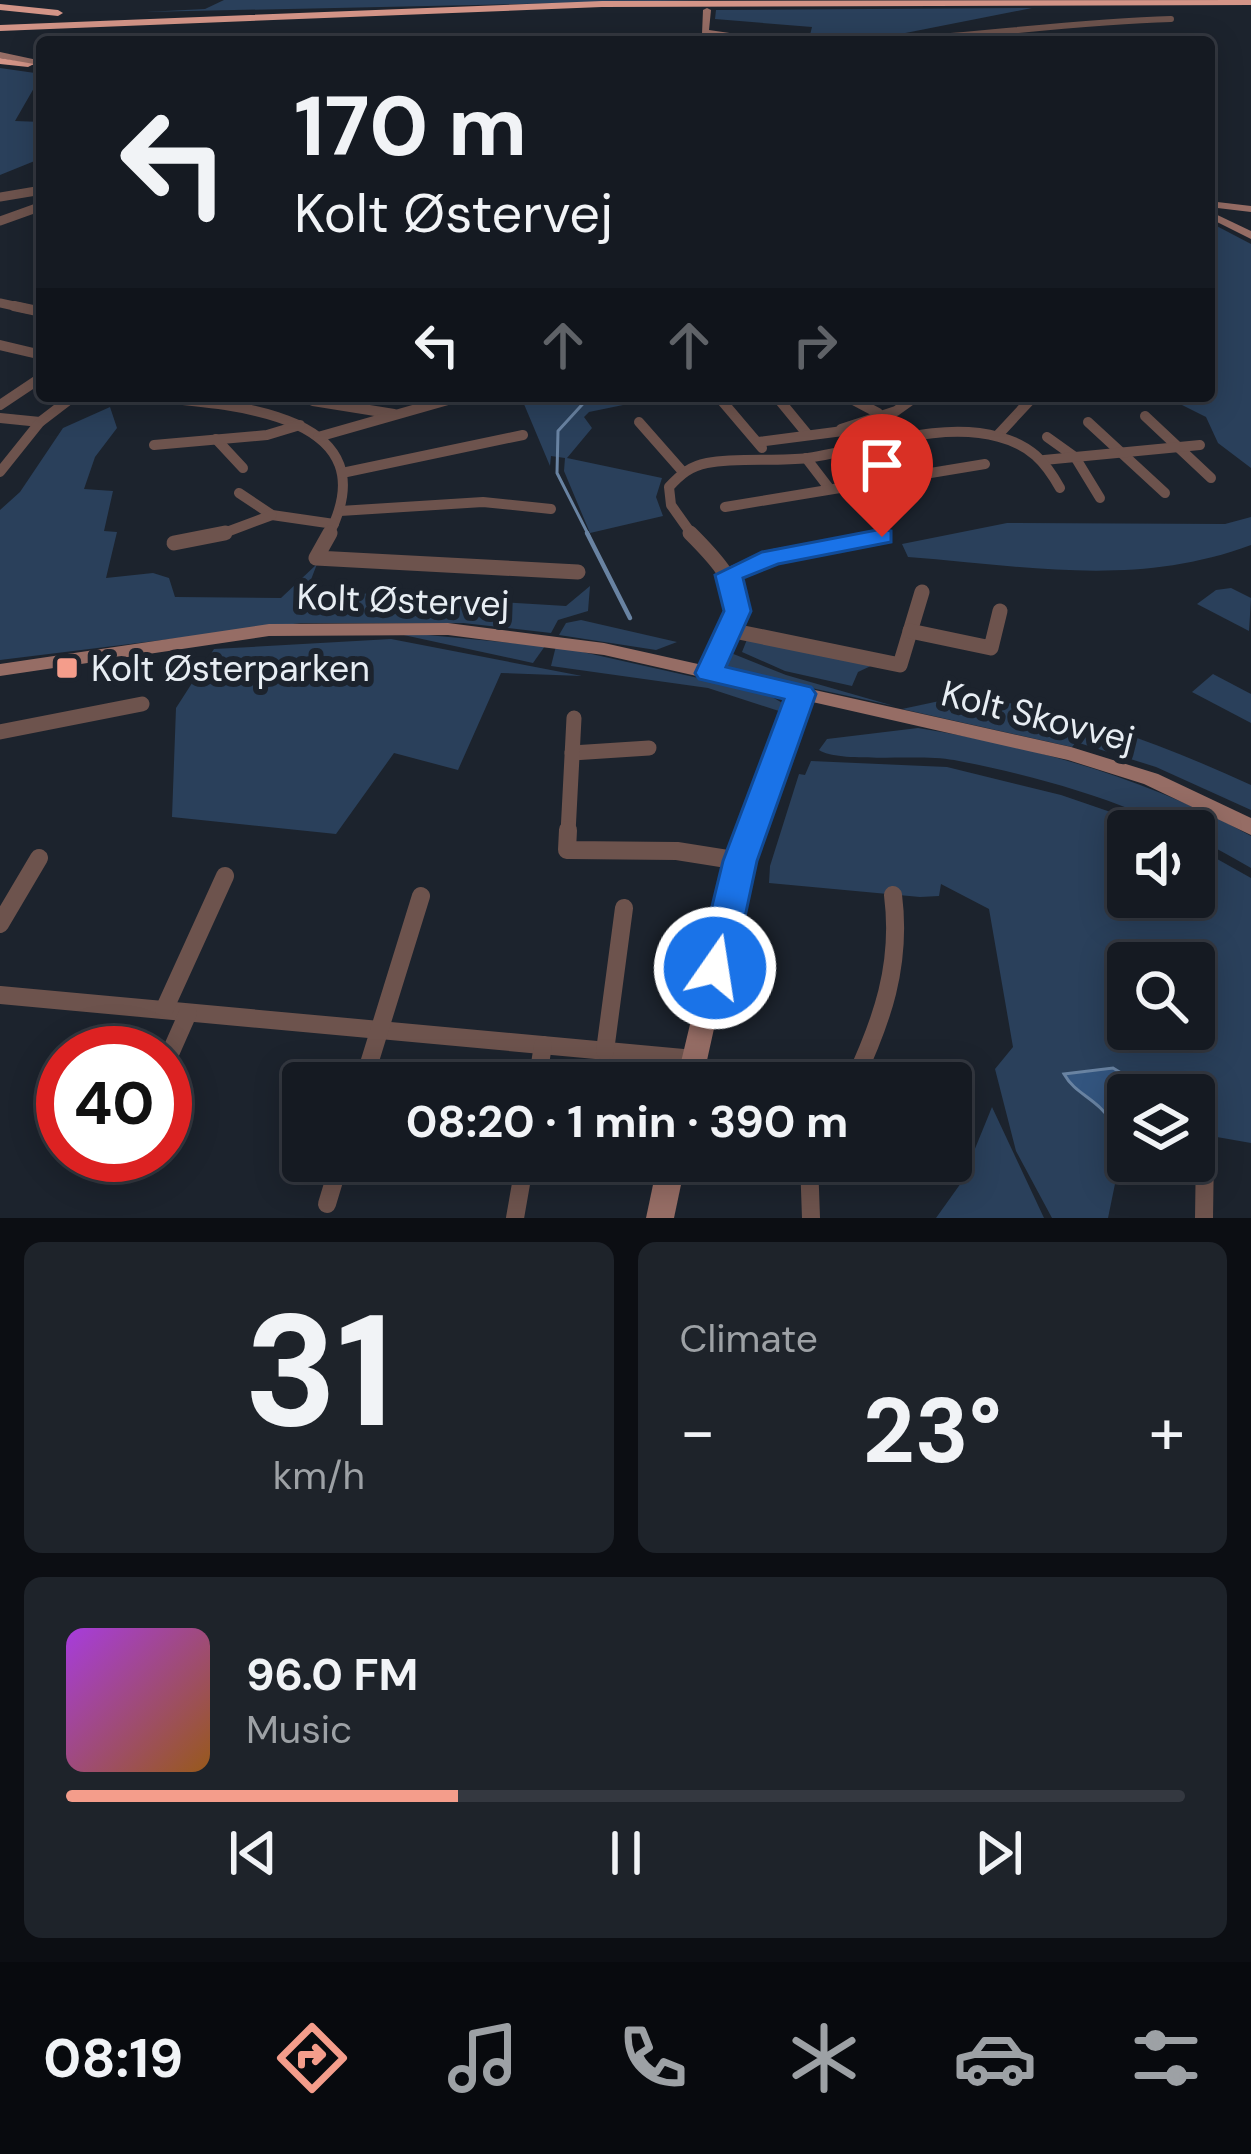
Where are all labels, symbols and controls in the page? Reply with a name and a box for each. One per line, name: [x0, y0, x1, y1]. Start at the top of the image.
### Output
text: 170 m: [294, 72, 527, 181]
icon: left: [96, 84, 252, 240]
text: Kolt Østervej: [294, 178, 613, 249]
icon: left: [404, 312, 470, 378]
icon: ahead: [530, 312, 596, 378]
icon: ahead: [656, 312, 722, 378]
icon: right: [782, 312, 848, 378]
pin: [831, 414, 933, 537]
icon: arrive: [849, 432, 915, 498]
street label: Kolt Østervej: [296, 573, 510, 627]
place label: Kolt Østerparken: [91, 645, 370, 692]
marker: Kolt Østerparken: [54, 655, 80, 681]
street label: Kolt Skovvej: [937, 669, 1139, 763]
map controls: [1107, 810, 1215, 1182]
button: sound: [1107, 810, 1215, 918]
position arrow: [652, 905, 778, 1031]
button: search: [1107, 942, 1215, 1050]
speed limit sign: 40: [36, 1026, 192, 1182]
button: layers: [1107, 1074, 1215, 1182]
text: 08:20 · 1 min · 390 m: [406, 1092, 848, 1151]
text: 31: [244, 1270, 394, 1473]
text: Climate: [680, 1313, 818, 1364]
text: 23°: [863, 1373, 1002, 1490]
text: −: [680, 1389, 716, 1474]
text: +: [1149, 1389, 1185, 1474]
text: km/h: [273, 1450, 365, 1501]
text: 96.0 FM: [246, 1645, 418, 1704]
text: Music: [246, 1704, 352, 1755]
icon: previous: [220, 1820, 286, 1886]
icon: pause: [593, 1820, 659, 1886]
icon: next: [966, 1820, 1032, 1886]
icon: directions: [270, 2016, 354, 2100]
icon: music: [441, 2016, 525, 2100]
icon: phone: [611, 2016, 695, 2100]
icon: climate: [782, 2016, 866, 2100]
icon: car: [953, 2016, 1037, 2100]
icon: filters: [1124, 2016, 1208, 2100]
text: 08:19: [43, 2023, 183, 2094]

